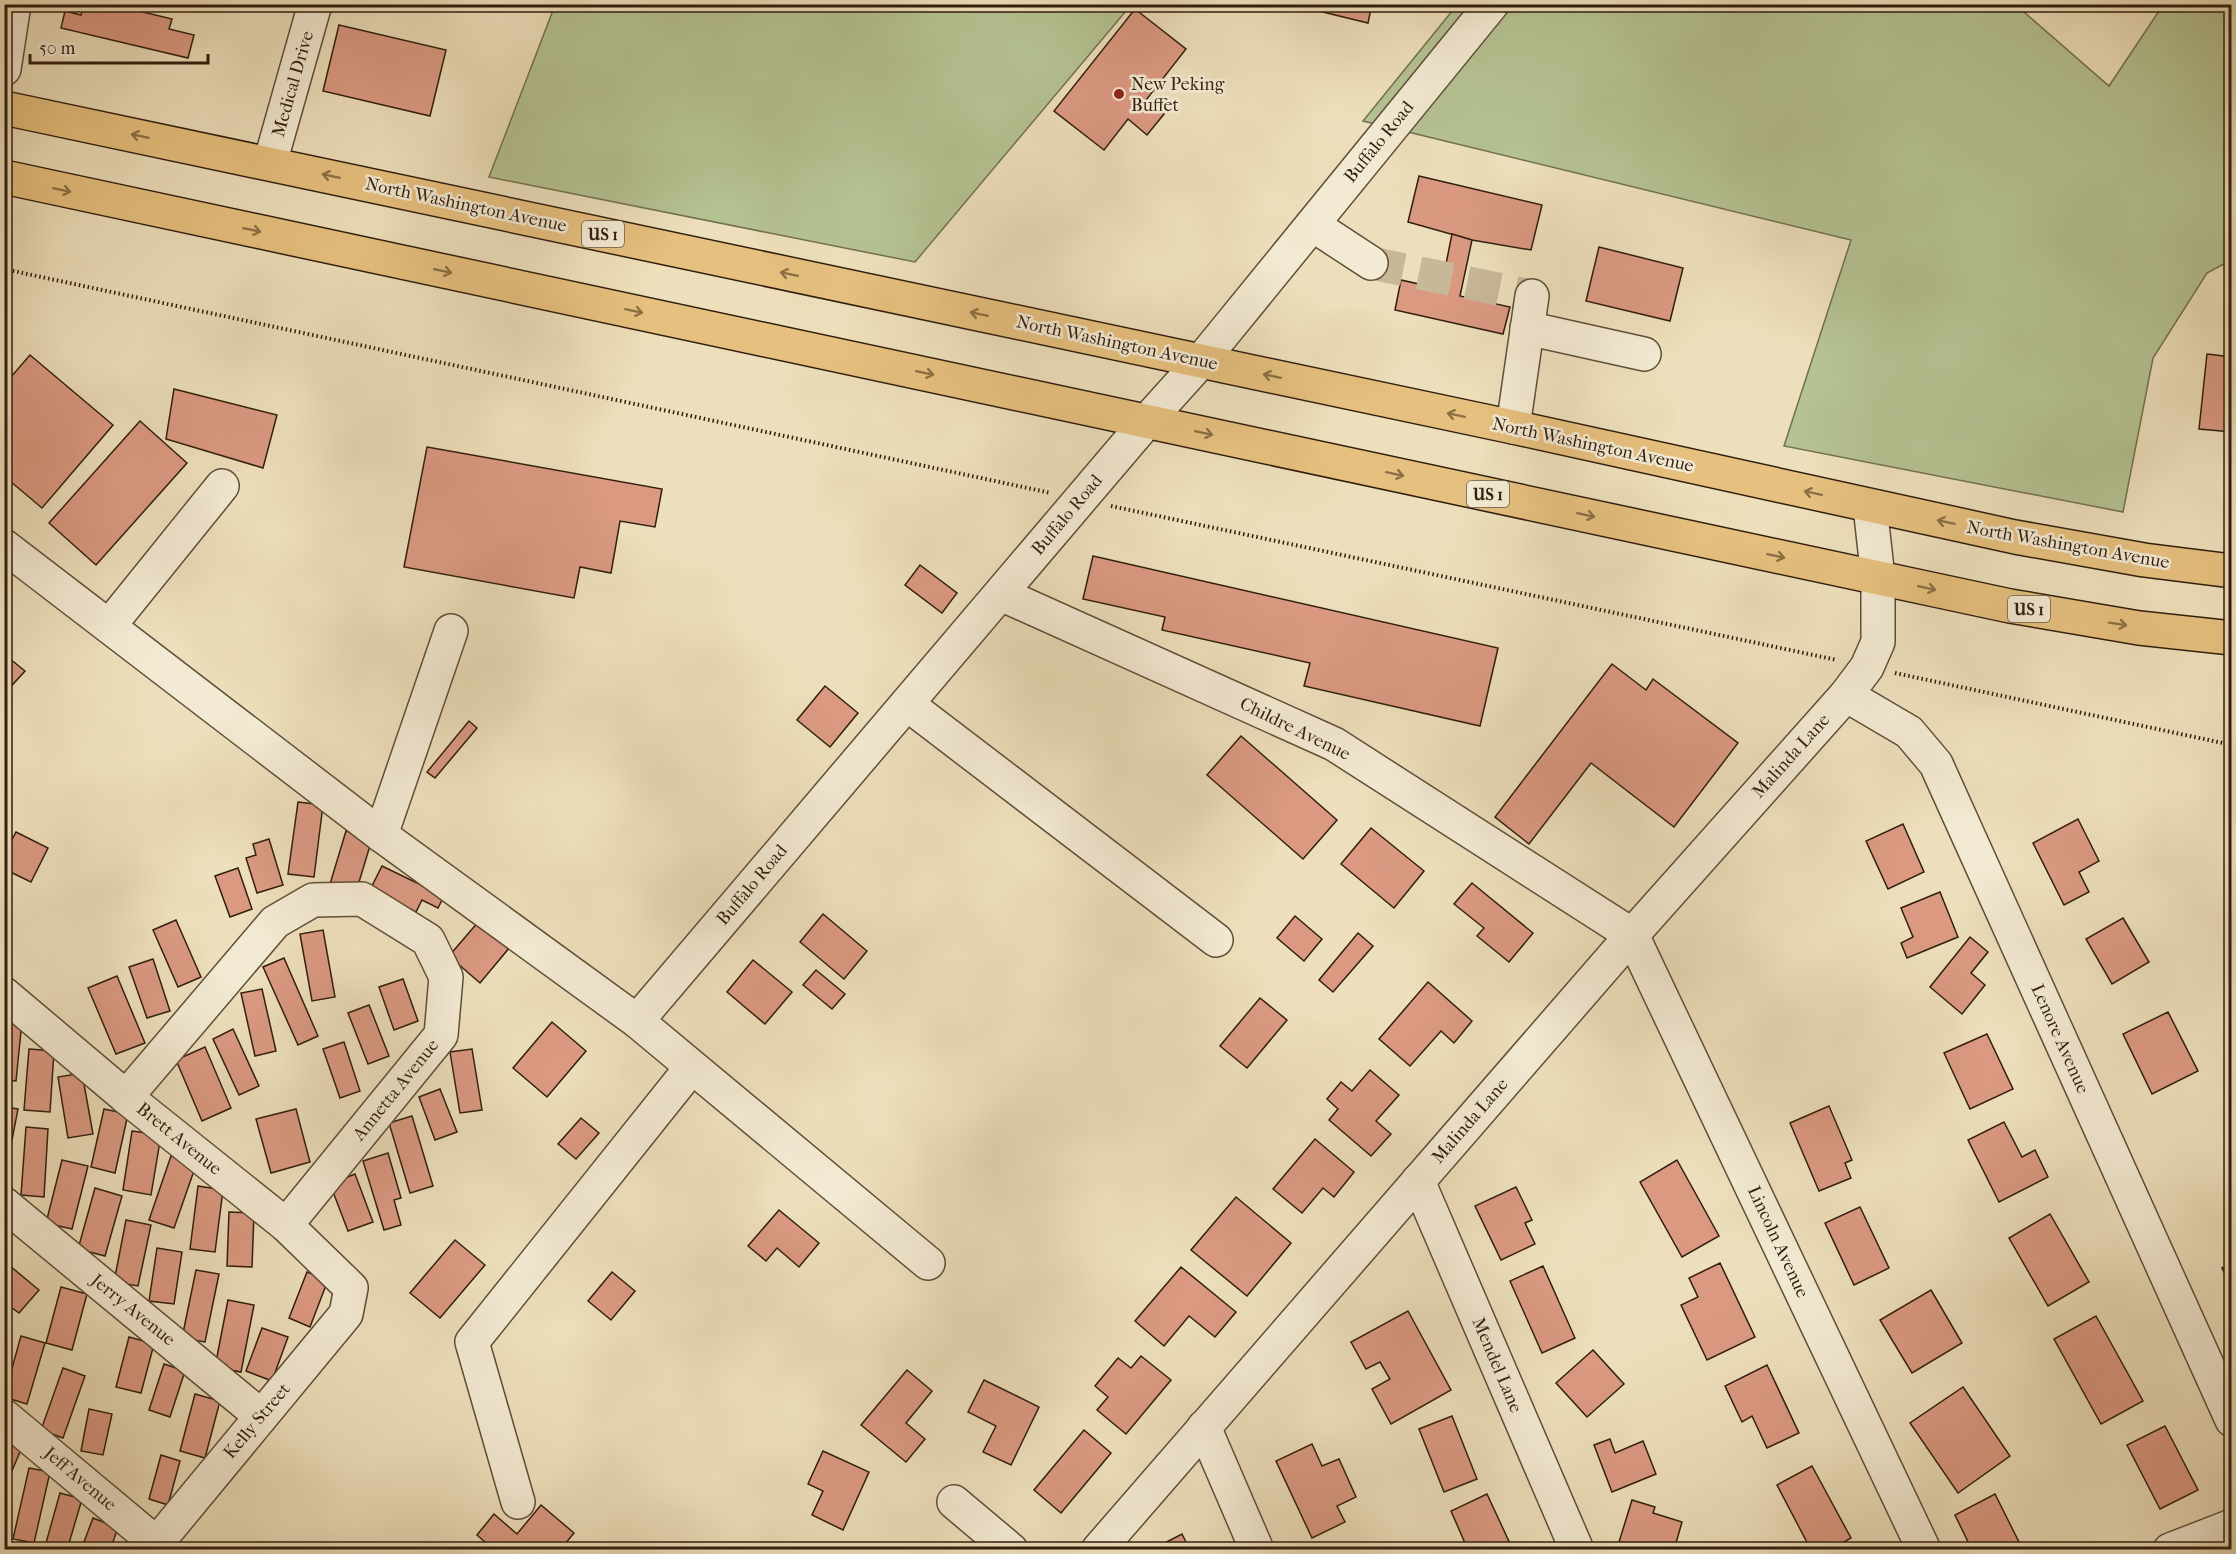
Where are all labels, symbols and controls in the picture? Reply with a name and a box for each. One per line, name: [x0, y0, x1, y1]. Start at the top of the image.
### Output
scale bar: [30, 27, 208, 65]
street label: Medical Drive: [268, 29, 318, 139]
text: 50 m: [39, 38, 76, 59]
place label: New Peking Buffet: [1131, 74, 1225, 116]
marker: New Peking Buffet: [1112, 87, 1126, 101]
street label: Buffalo Road: [1340, 97, 1418, 187]
one-way arrow: [131, 130, 150, 141]
one-way arrow: [322, 170, 341, 181]
street label: North Washington Avenue: [363, 173, 569, 237]
one-way arrow: [52, 184, 71, 196]
road number: US 1: [582, 221, 624, 247]
one-way arrow: [242, 225, 262, 236]
one-way arrow: [433, 266, 452, 277]
one-way arrow: [779, 268, 799, 279]
one-way arrow: [624, 306, 643, 318]
one-way arrow: [970, 308, 990, 319]
street label: North Washington Avenue: [1014, 311, 1220, 375]
one-way arrow: [916, 368, 935, 380]
one-way arrow: [1263, 369, 1282, 381]
one-way arrow: [1447, 409, 1467, 420]
street label: North Washington Avenue: [1490, 413, 1696, 477]
one-way arrow: [1194, 428, 1213, 439]
one-way arrow: [1385, 469, 1404, 480]
street label: Buffalo Road: [1027, 470, 1107, 560]
road number: US 1: [1467, 481, 1509, 507]
one-way arrow: [1804, 487, 1823, 498]
one-way arrow: [1575, 510, 1595, 521]
one-way arrow: [1937, 516, 1957, 527]
street label: North Washington Avenue: [1965, 517, 2171, 573]
one-way arrow: [1766, 551, 1785, 562]
one-way arrow: [1916, 583, 1936, 594]
road number: US 1: [2008, 596, 2050, 622]
one-way arrow: [2108, 619, 2127, 630]
street label: Childre Avenue: [1236, 693, 1354, 765]
street label: Malinda Lane: [1748, 710, 1834, 802]
street label: Buffalo Road: [712, 840, 792, 930]
street label: Lenore Avenue: [2026, 981, 2094, 1097]
street label: Annetta Avenue: [348, 1035, 443, 1146]
street label: Malinda Lane: [1427, 1074, 1513, 1168]
street label: Brett Avenue: [132, 1098, 226, 1180]
street label: Lincoln Avenue: [1743, 1183, 1813, 1301]
street label: Jerry Avenue: [85, 1268, 179, 1350]
street label: Mendel Lane: [1468, 1314, 1527, 1416]
street label: Kelly Street: [219, 1379, 295, 1463]
street label: Jeff Avenue: [38, 1441, 120, 1515]

